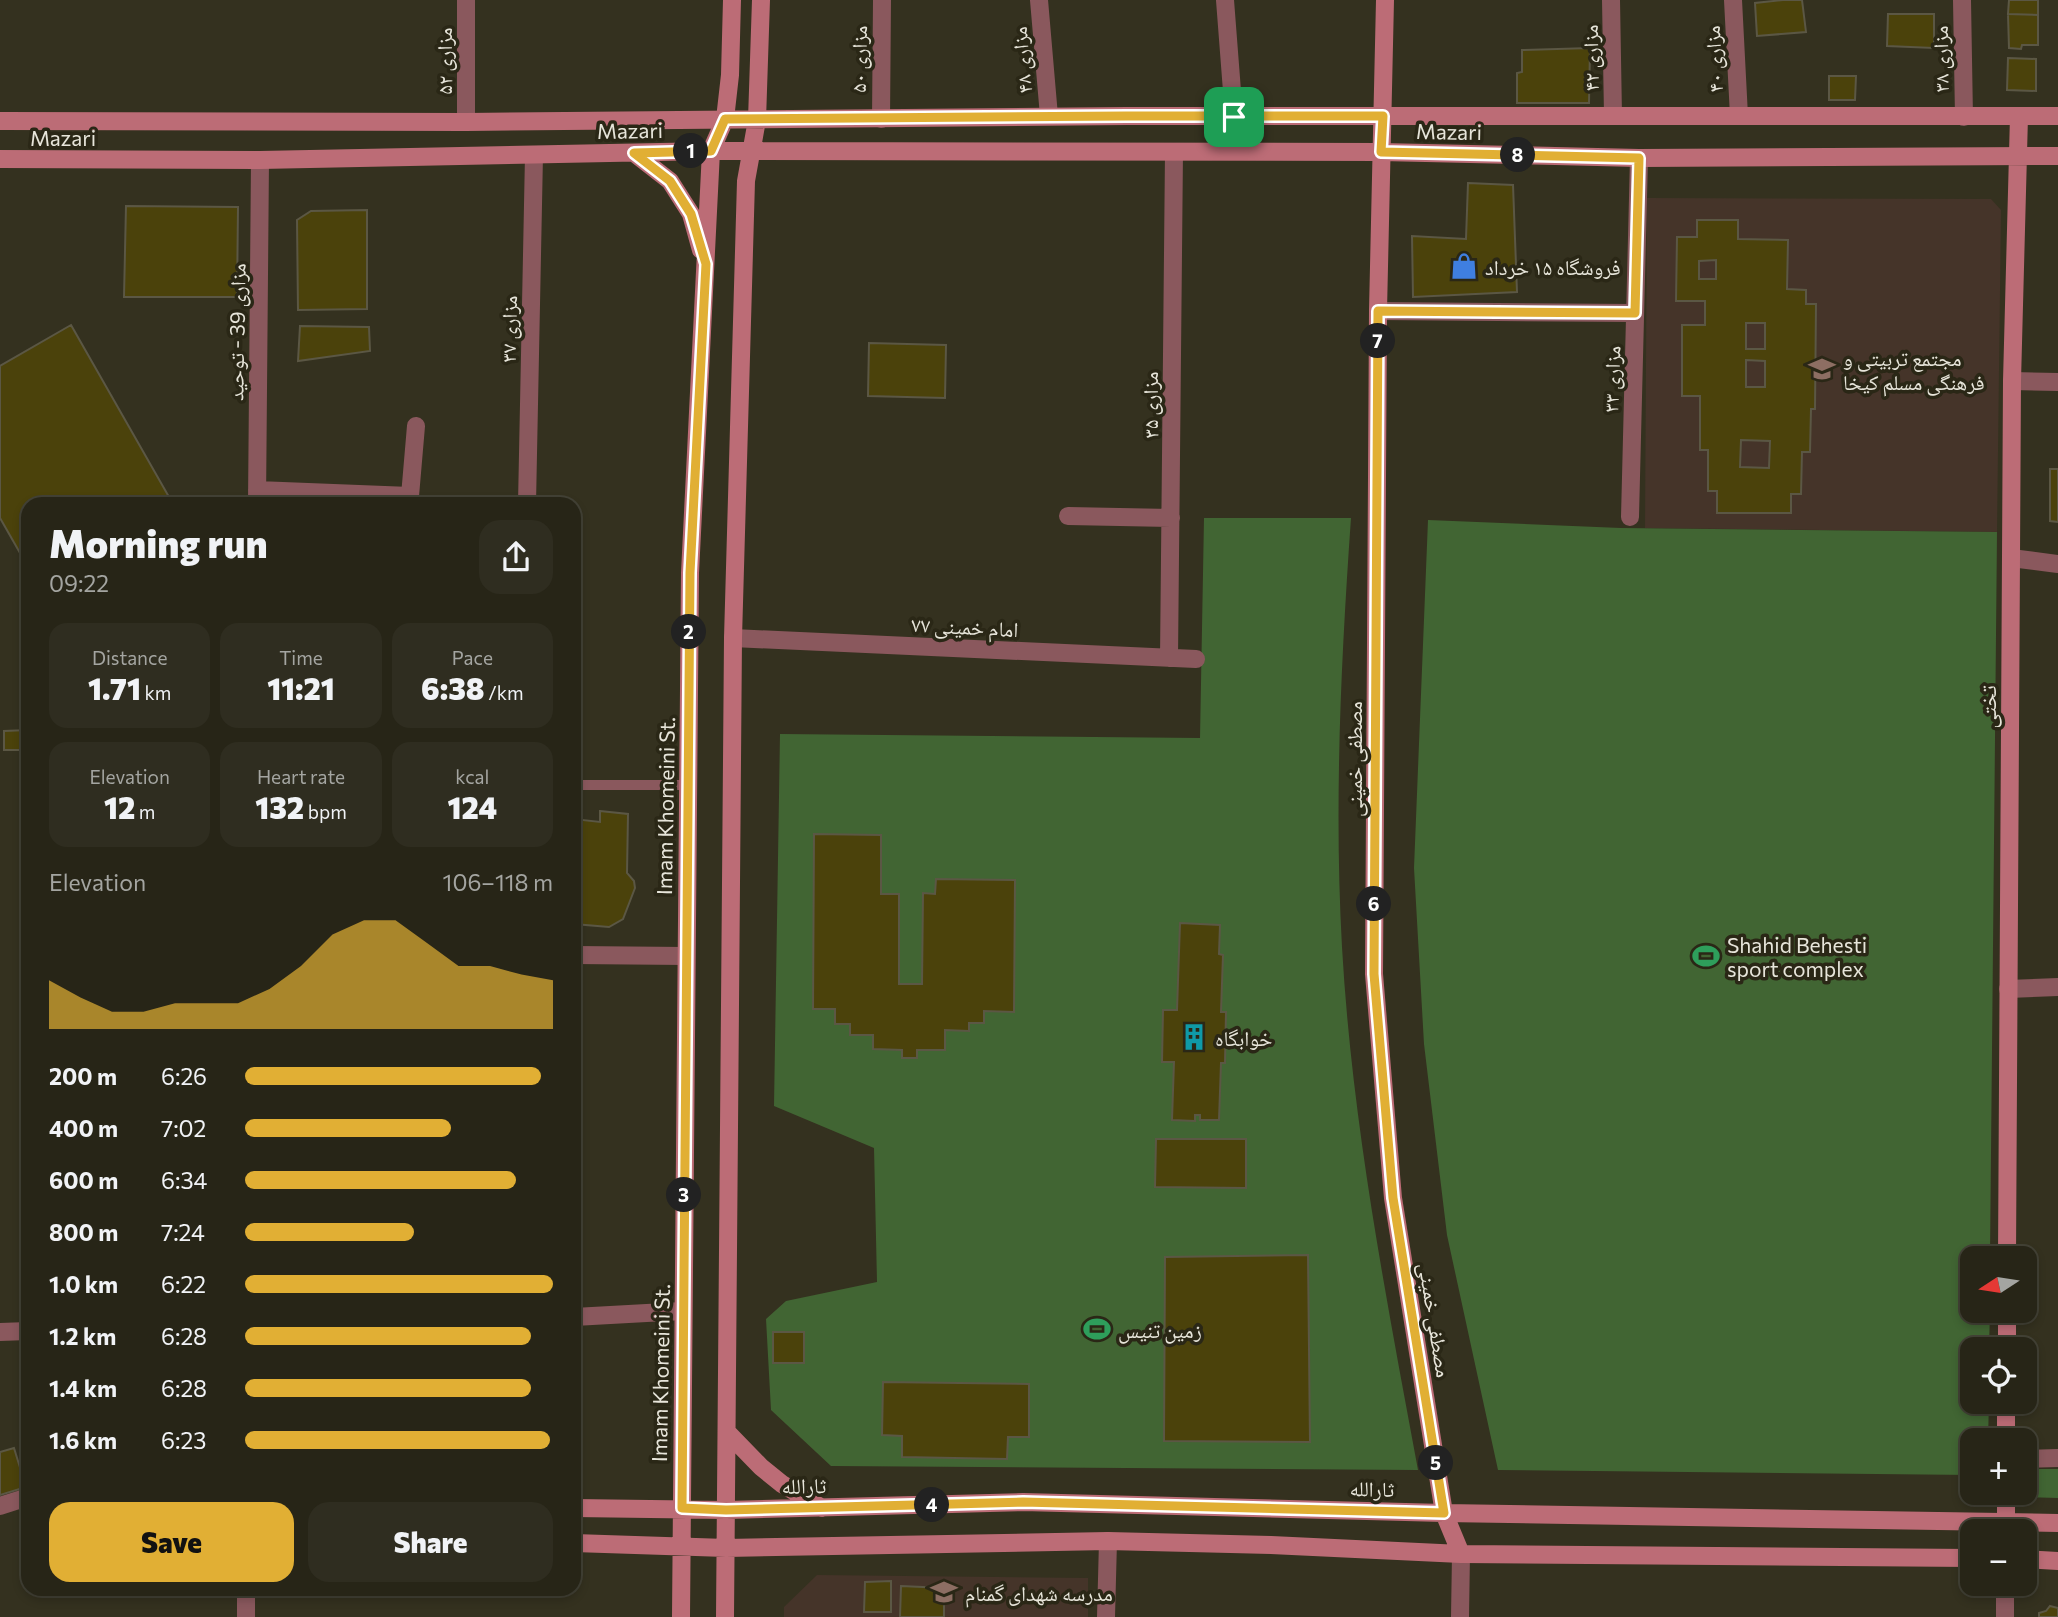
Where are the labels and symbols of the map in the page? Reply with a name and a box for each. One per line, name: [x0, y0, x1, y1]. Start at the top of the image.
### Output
street label: مزاری ۴۲: [1577, 24, 1604, 92]
street label: مزاری ۵۰: [845, 25, 872, 93]
street label: مزاری ۴۸: [1006, 25, 1037, 94]
street label: مزاری ۴۰: [1699, 25, 1728, 93]
street label: مزاری ۳۸: [1927, 25, 1954, 93]
street label: مزاری ۵۲: [431, 27, 457, 95]
pin: [1204, 87, 1264, 147]
street label: Mazari: [597, 117, 663, 143]
street label: Mazari: [1416, 118, 1482, 144]
street label: Mazari: [30, 125, 96, 150]
pin: 1: [674, 134, 708, 168]
pin: 8: [1500, 138, 1536, 172]
shop icon: فروشگاه ۱۵ خرداد: [1449, 251, 1479, 281]
place label: فروشگاه ۱۵ خرداد: [1485, 254, 1621, 279]
street label: مزاری 39 - توحید: [222, 263, 251, 401]
street label: مزاری ۳۷: [495, 295, 522, 363]
pin: 7: [1360, 324, 1396, 358]
street label: مزاری ۳۳: [1597, 345, 1626, 413]
place label: مجتمع تربیتی و فرهنگی مسلم کیخا: [1843, 345, 1985, 397]
school or university icon: مجتمع تربیتی و فرهنگی مسلم کیخا: [1807, 354, 1837, 384]
street label: مزاری ۳۵: [1137, 371, 1163, 439]
street label: امام خمینی ۷۷: [911, 611, 1019, 644]
pin: 2: [672, 614, 706, 650]
street label: تختی: [1975, 685, 2002, 729]
street label: مصطفی خمینی: [1341, 701, 1368, 817]
street label: Imam Khomeini St.: [651, 717, 679, 895]
pin: 6: [1356, 886, 1392, 922]
place label: Shahid Behesti sport complex: [1727, 932, 1867, 981]
sports icon: Shahid Behesti sport complex: [1691, 941, 1721, 971]
building icon: خوابگاه: [1179, 1022, 1209, 1052]
place label: خوابگاه: [1215, 1025, 1272, 1050]
pin: 3: [666, 1178, 702, 1212]
north arrow: [1960, 1246, 2037, 1323]
street label: مصطفی خمینی: [1413, 1261, 1457, 1379]
street label: Imam Khomeini St.: [646, 1284, 674, 1462]
sports icon: زمین تنیس: [1082, 1314, 1112, 1344]
place label: زمین تنیس: [1118, 1317, 1202, 1344]
pin: 5: [1418, 1446, 1454, 1480]
street label: ثارالله: [781, 1472, 827, 1498]
street label: ثارالله: [1349, 1475, 1395, 1501]
pin: 4: [914, 1488, 950, 1522]
school or university icon: مدرسه شهدای گمنام: [929, 1577, 959, 1607]
place label: مدرسه شهدای گمنام: [965, 1580, 1113, 1608]

